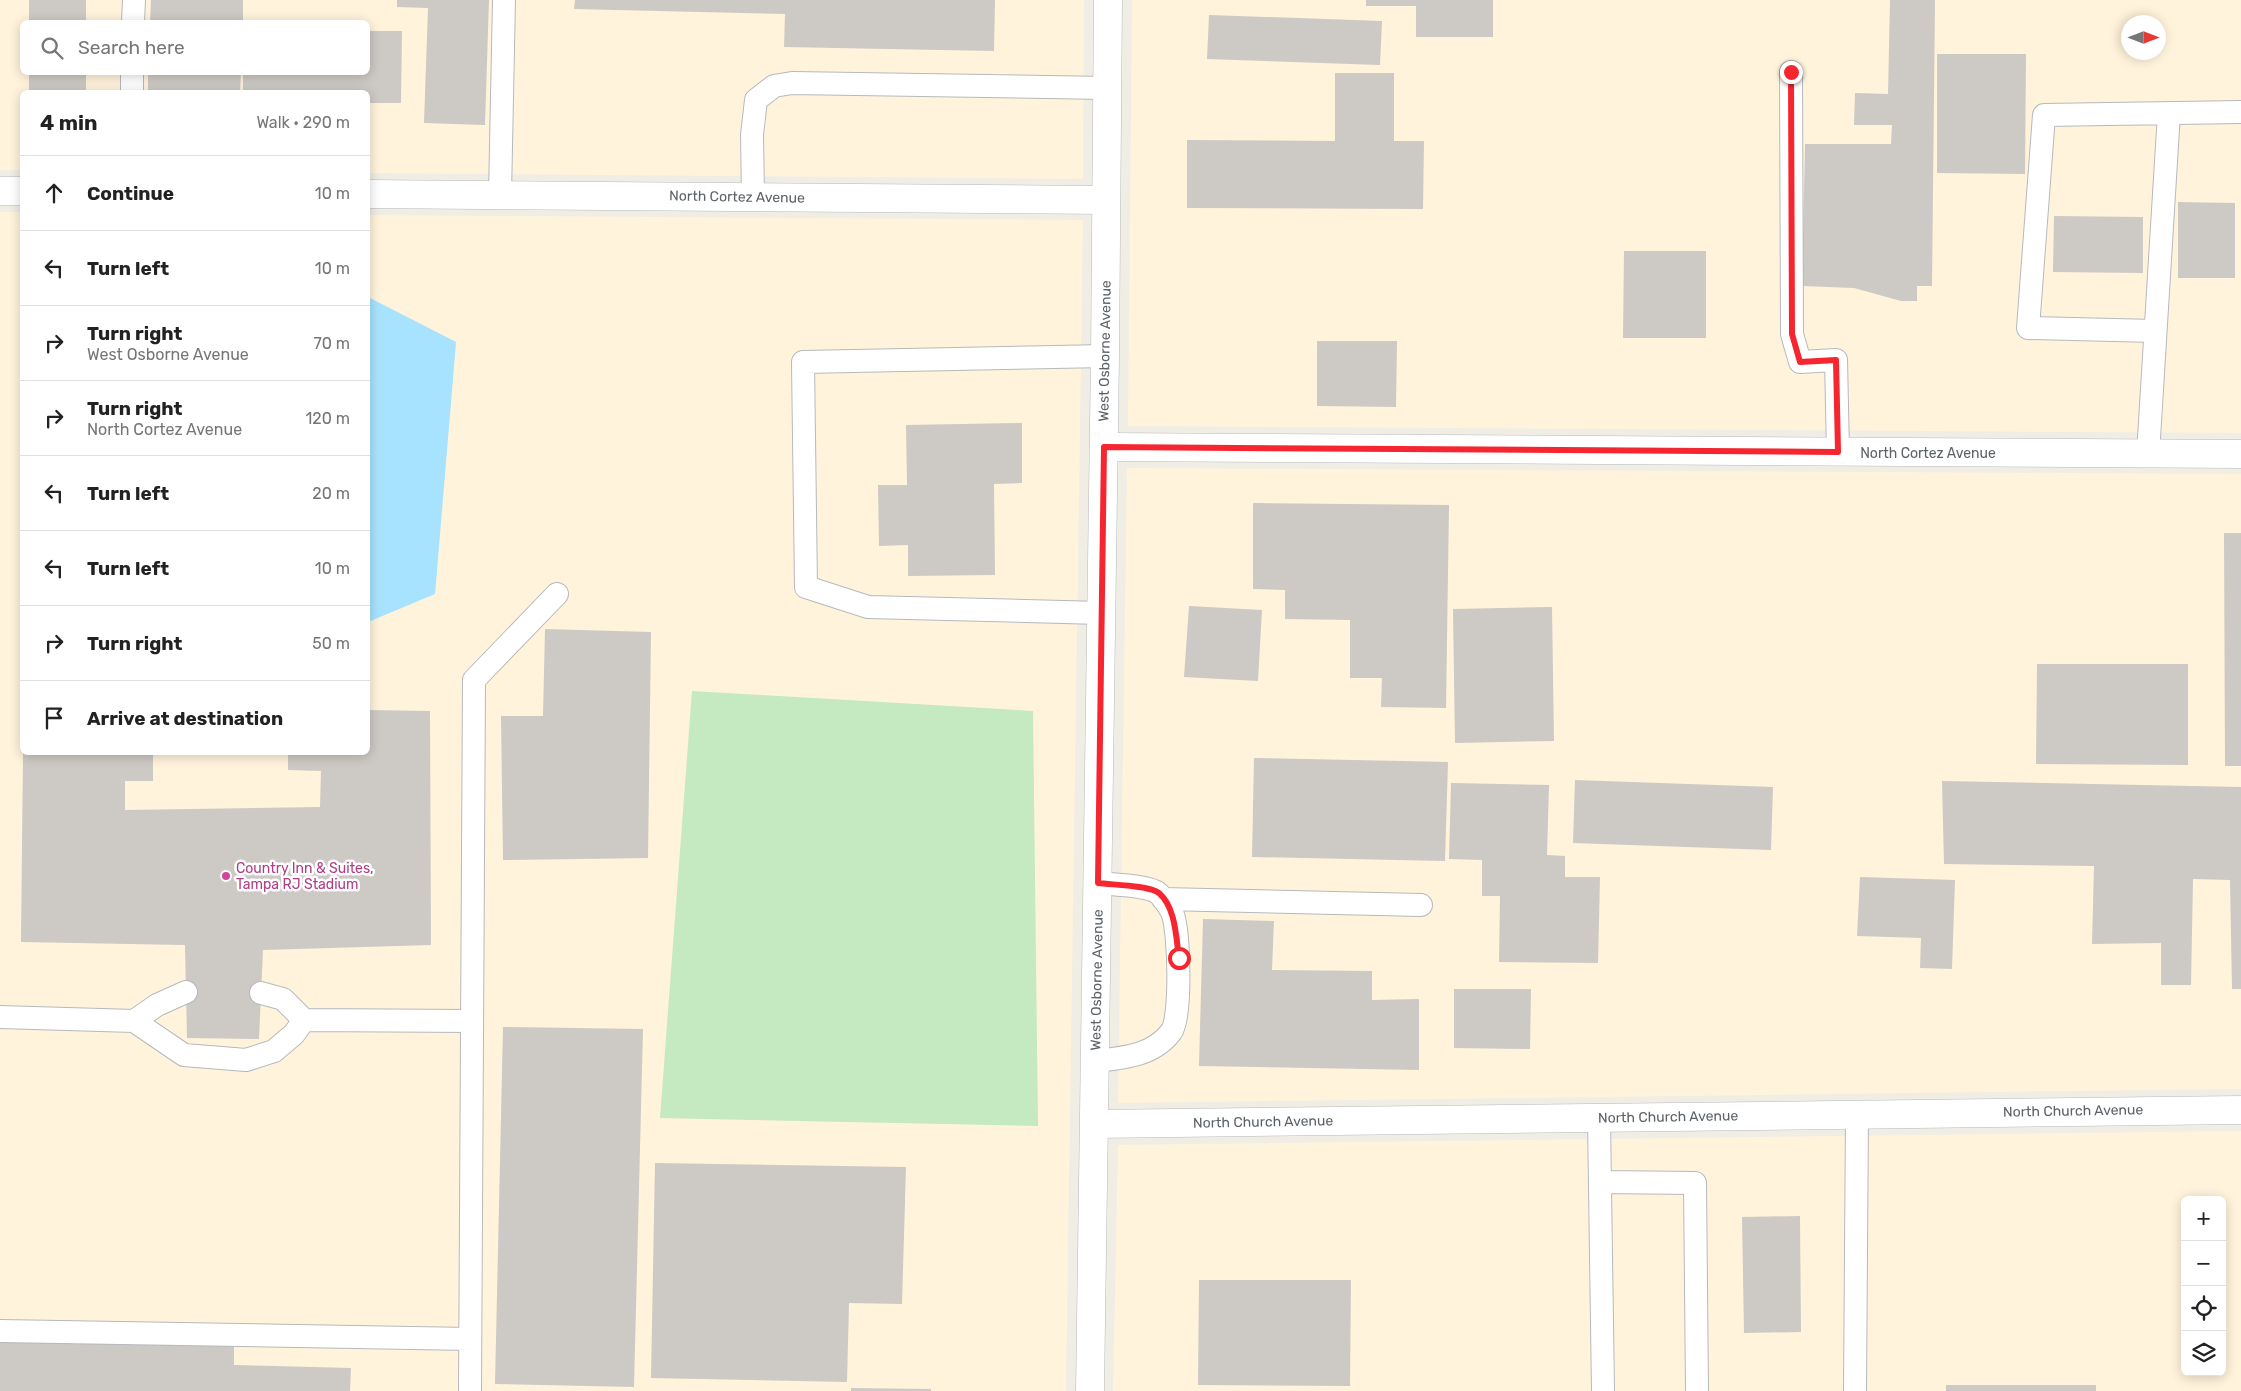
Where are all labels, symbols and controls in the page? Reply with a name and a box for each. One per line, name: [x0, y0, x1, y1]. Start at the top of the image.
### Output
north arrow: [2121, 15, 2166, 60]
search box: [20, 20, 370, 75]
icon: search: [38, 34, 66, 62]
text: Search here: [78, 36, 185, 59]
route end: [1780, 61, 1803, 84]
text: 4 min: [40, 110, 98, 135]
text: Walk · 290 m: [256, 113, 350, 132]
icon: ahead: [40, 179, 68, 207]
text: Continue: [87, 182, 174, 205]
text: 10 m: [315, 184, 350, 203]
street label: North Cortez Avenue: [669, 187, 805, 207]
icon: left: [40, 254, 68, 282]
text: Turn left: [87, 257, 169, 280]
text: 10 m: [315, 259, 350, 278]
street label: West Osborne Avenue: [1095, 280, 1115, 422]
text: Turn right: [87, 322, 182, 345]
icon: right: [40, 329, 68, 357]
text: 70 m: [313, 334, 350, 353]
text: West Osborne Avenue: [87, 345, 249, 364]
text: Turn right: [87, 397, 182, 420]
icon: right: [40, 404, 68, 432]
text: 120 m: [305, 409, 350, 428]
text: North Cortez Avenue: [87, 420, 242, 439]
street label: North Cortez Avenue: [1860, 445, 1996, 462]
icon: left: [40, 479, 68, 507]
text: Turn left: [87, 482, 169, 505]
text: 20 m: [312, 484, 350, 503]
icon: left: [40, 554, 68, 582]
text: Turn left: [87, 557, 169, 580]
text: 10 m: [315, 559, 350, 578]
icon: right: [40, 629, 68, 657]
text: Turn right: [87, 632, 182, 655]
text: 50 m: [312, 634, 350, 653]
icon: arrive: [40, 704, 68, 732]
text: Arrive at destination: [87, 707, 283, 730]
place label: Country Inn & Suites, Tampa RJ Stadium: [236, 860, 374, 893]
marker: Country Inn & Suites, Tampa RJ Stadium: [220, 870, 232, 882]
street label: West Osborne Avenue: [1087, 909, 1107, 1051]
route start: [1168, 947, 1191, 970]
street label: North Church Avenue: [2003, 1101, 2143, 1121]
street label: North Church Avenue: [1598, 1107, 1738, 1127]
street label: North Church Avenue: [1193, 1112, 1333, 1132]
map controls: [2181, 1196, 2226, 1376]
button: +: [2181, 1196, 2226, 1241]
button: −: [2181, 1241, 2226, 1286]
button: locate: [2181, 1286, 2226, 1331]
button: layers: [2181, 1331, 2226, 1376]

